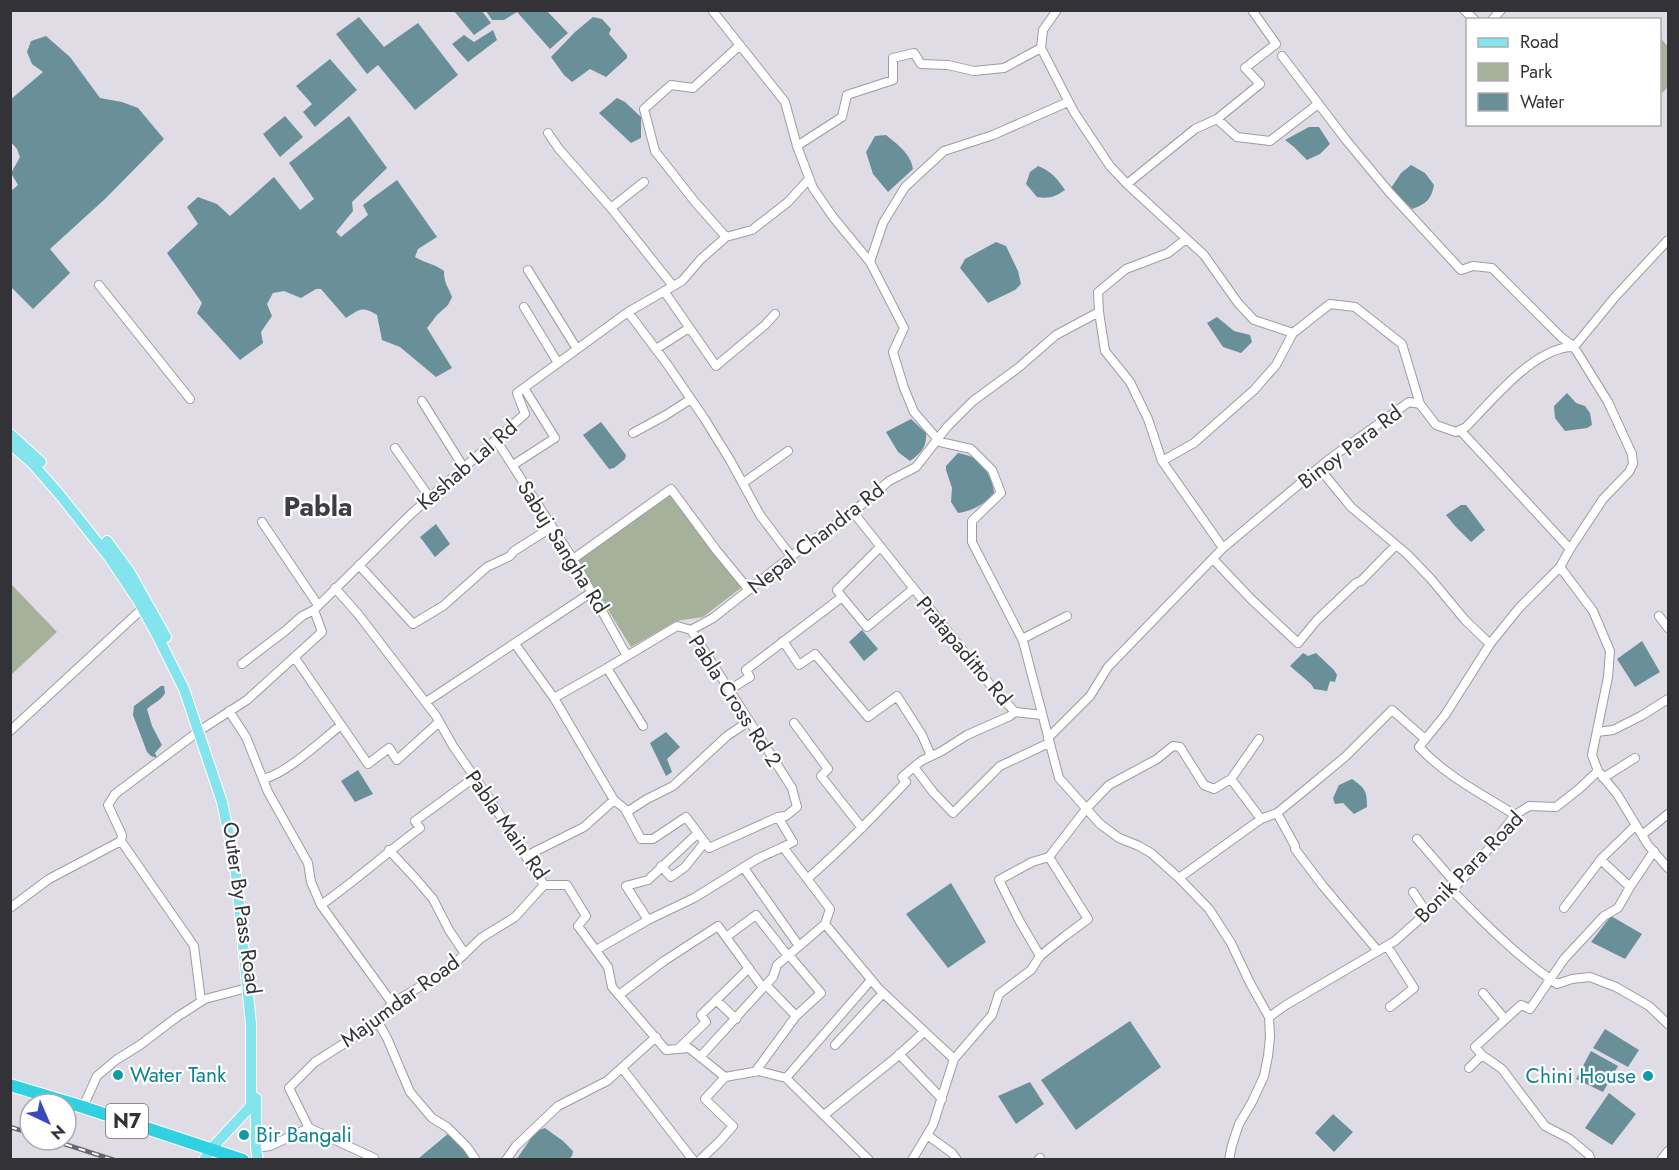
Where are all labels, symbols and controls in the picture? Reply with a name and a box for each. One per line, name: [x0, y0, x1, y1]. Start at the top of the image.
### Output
legend: [1466, 18, 1661, 126]
text: Road: [1520, 29, 1559, 55]
text: Park: [1520, 59, 1552, 85]
text: Water: [1520, 89, 1565, 115]
street label: Binoy Para Rd: [1292, 398, 1408, 496]
street label: Keshab Lal Rd: [410, 413, 524, 517]
street label: Sabuj Sangha Rd: [510, 475, 616, 619]
street label: Nepal Chandra Rd: [741, 475, 891, 601]
district label: Pabla: [283, 487, 353, 526]
street label: Pratapaditto Rd: [909, 590, 1019, 712]
street label: Pabla Cross Rd 2: [681, 629, 789, 773]
street label: Pabla Main Rd: [458, 764, 556, 886]
street label: Bonik Para Road: [1408, 804, 1530, 930]
street label: Outer By Pass Road: [215, 820, 269, 996]
street label: Majumdar Road: [334, 948, 466, 1054]
place label: Water Tank: [130, 1060, 227, 1090]
place label: Chini House: [1526, 1061, 1636, 1091]
marker: Water Tank: [111, 1068, 125, 1082]
marker: Chini House: [1641, 1069, 1655, 1083]
north arrow: [18, 1092, 78, 1152]
road number: N7: [106, 1104, 148, 1138]
text: N: [46, 1120, 71, 1145]
place label: Bir Bangali: [256, 1120, 352, 1150]
marker: Bir Bangali: [237, 1128, 251, 1142]

